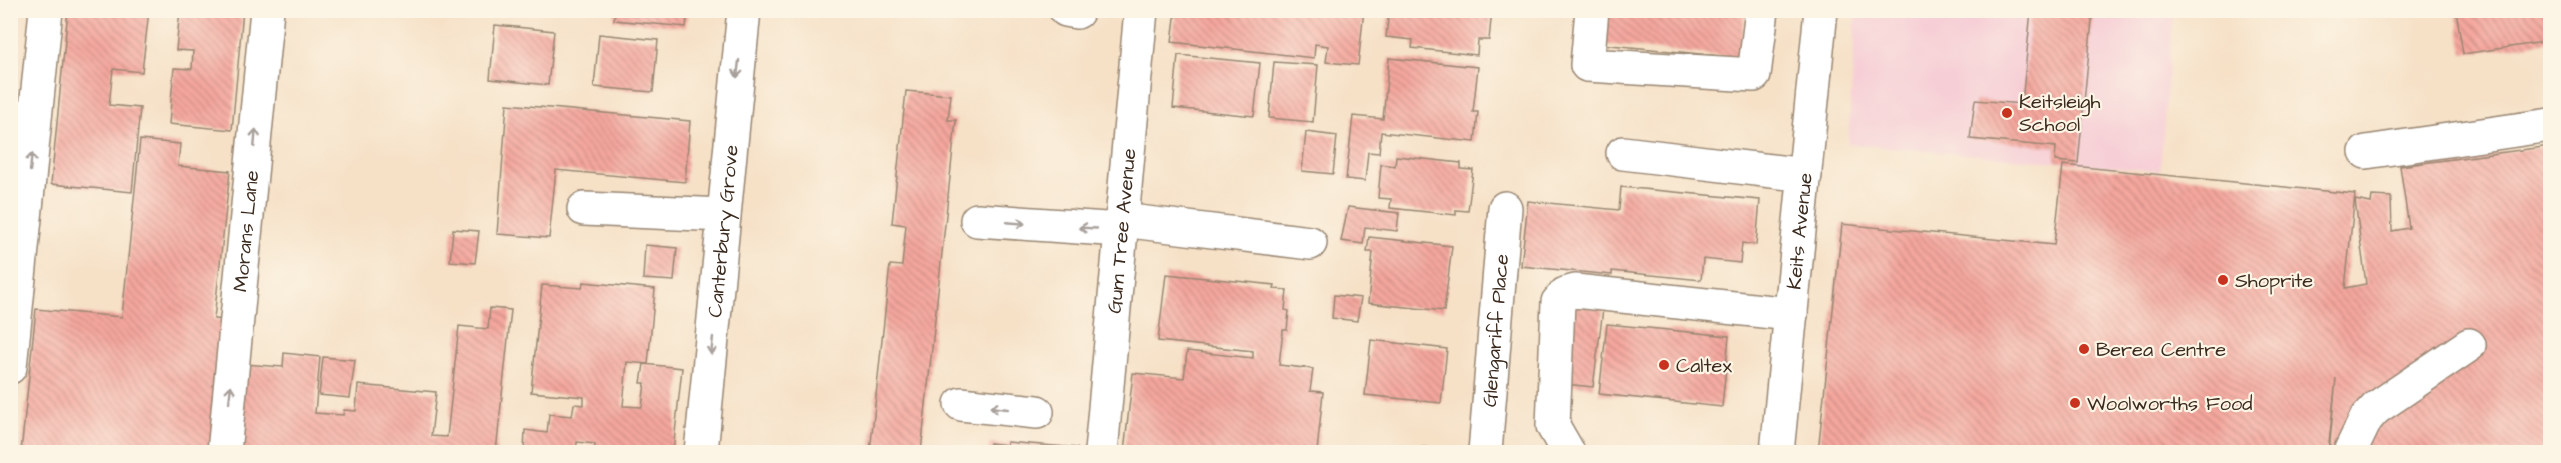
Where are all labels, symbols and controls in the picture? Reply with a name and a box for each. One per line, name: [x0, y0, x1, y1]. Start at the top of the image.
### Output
one-way arrow: [732, 58, 743, 78]
place label: Keitsleigh School: [2019, 88, 2100, 139]
marker: Keitsleigh School: [2000, 106, 2014, 120]
one-way arrow: [250, 128, 261, 148]
street label: Canterbury Grove: [701, 143, 746, 319]
street label: Gum Tree Avenue: [1101, 147, 1143, 315]
one-way arrow: [26, 153, 37, 173]
street label: Morans Lane: [227, 169, 266, 293]
street label: Keits Avenue: [1780, 171, 1820, 291]
one-way arrow: [1006, 218, 1026, 229]
one-way arrow: [1079, 223, 1099, 234]
street label: Glengariff Place: [1476, 253, 1516, 408]
place label: Shoprite: [2235, 267, 2313, 295]
marker: Shoprite: [2216, 273, 2230, 287]
one-way arrow: [706, 336, 717, 356]
place label: Berea Centre: [2096, 336, 2226, 364]
marker: Berea Centre: [2077, 342, 2091, 356]
place label: Caltex: [1676, 352, 1732, 380]
marker: Caltex: [1657, 358, 1671, 372]
one-way arrow: [225, 385, 236, 405]
place label: Woolworths Food: [2087, 390, 2253, 418]
marker: Woolworths Food: [2068, 396, 2082, 410]
one-way arrow: [990, 402, 1010, 413]

